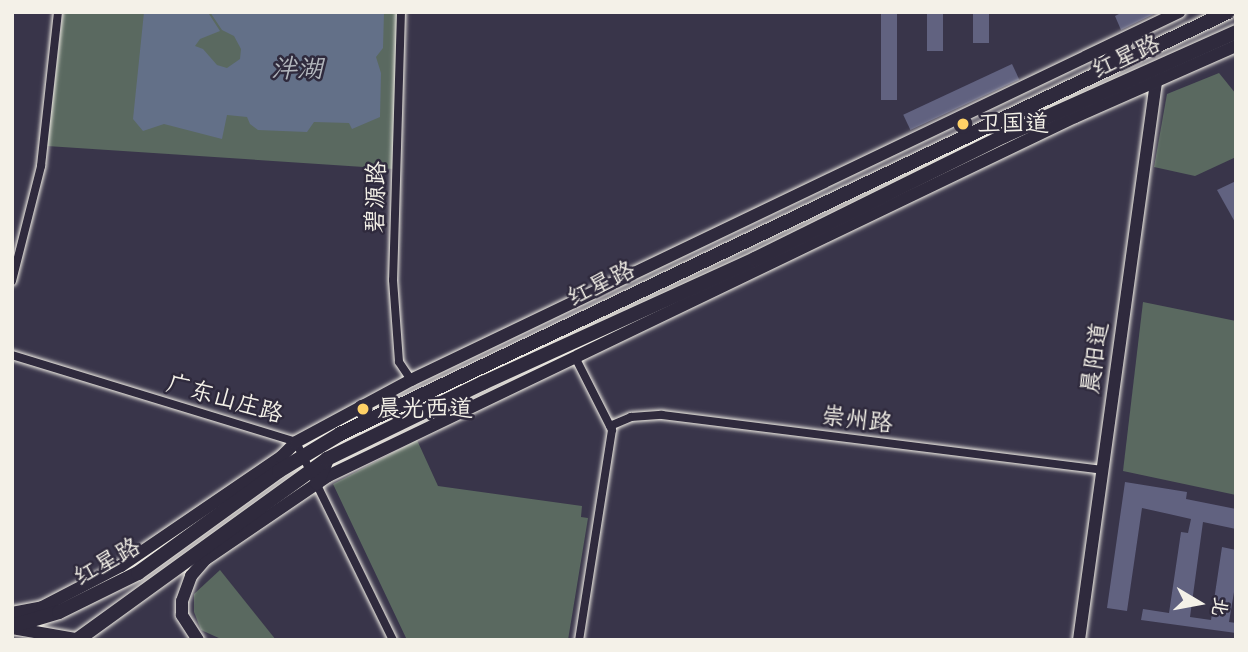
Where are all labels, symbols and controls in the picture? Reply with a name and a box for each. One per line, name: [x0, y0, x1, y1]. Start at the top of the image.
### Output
street label: 红星路: [1087, 29, 1165, 85]
water label: 泮湖: [271, 53, 323, 85]
place label: 卫国道: [977, 110, 1049, 138]
marker: 卫国道: [955, 116, 971, 132]
street label: 碧源路: [360, 161, 392, 233]
street label: 红星路: [562, 255, 640, 313]
street label: 晨阳道: [1076, 320, 1114, 396]
street label: 广东山庄路: [163, 369, 287, 429]
place label: 晨光西道: [377, 395, 473, 423]
marker: 晨光西道: [355, 401, 371, 417]
street label: 崇州路: [820, 401, 894, 439]
street label: 红星路: [69, 532, 145, 592]
north arrow: [1164, 568, 1234, 638]
text: 北: [1206, 595, 1233, 618]

